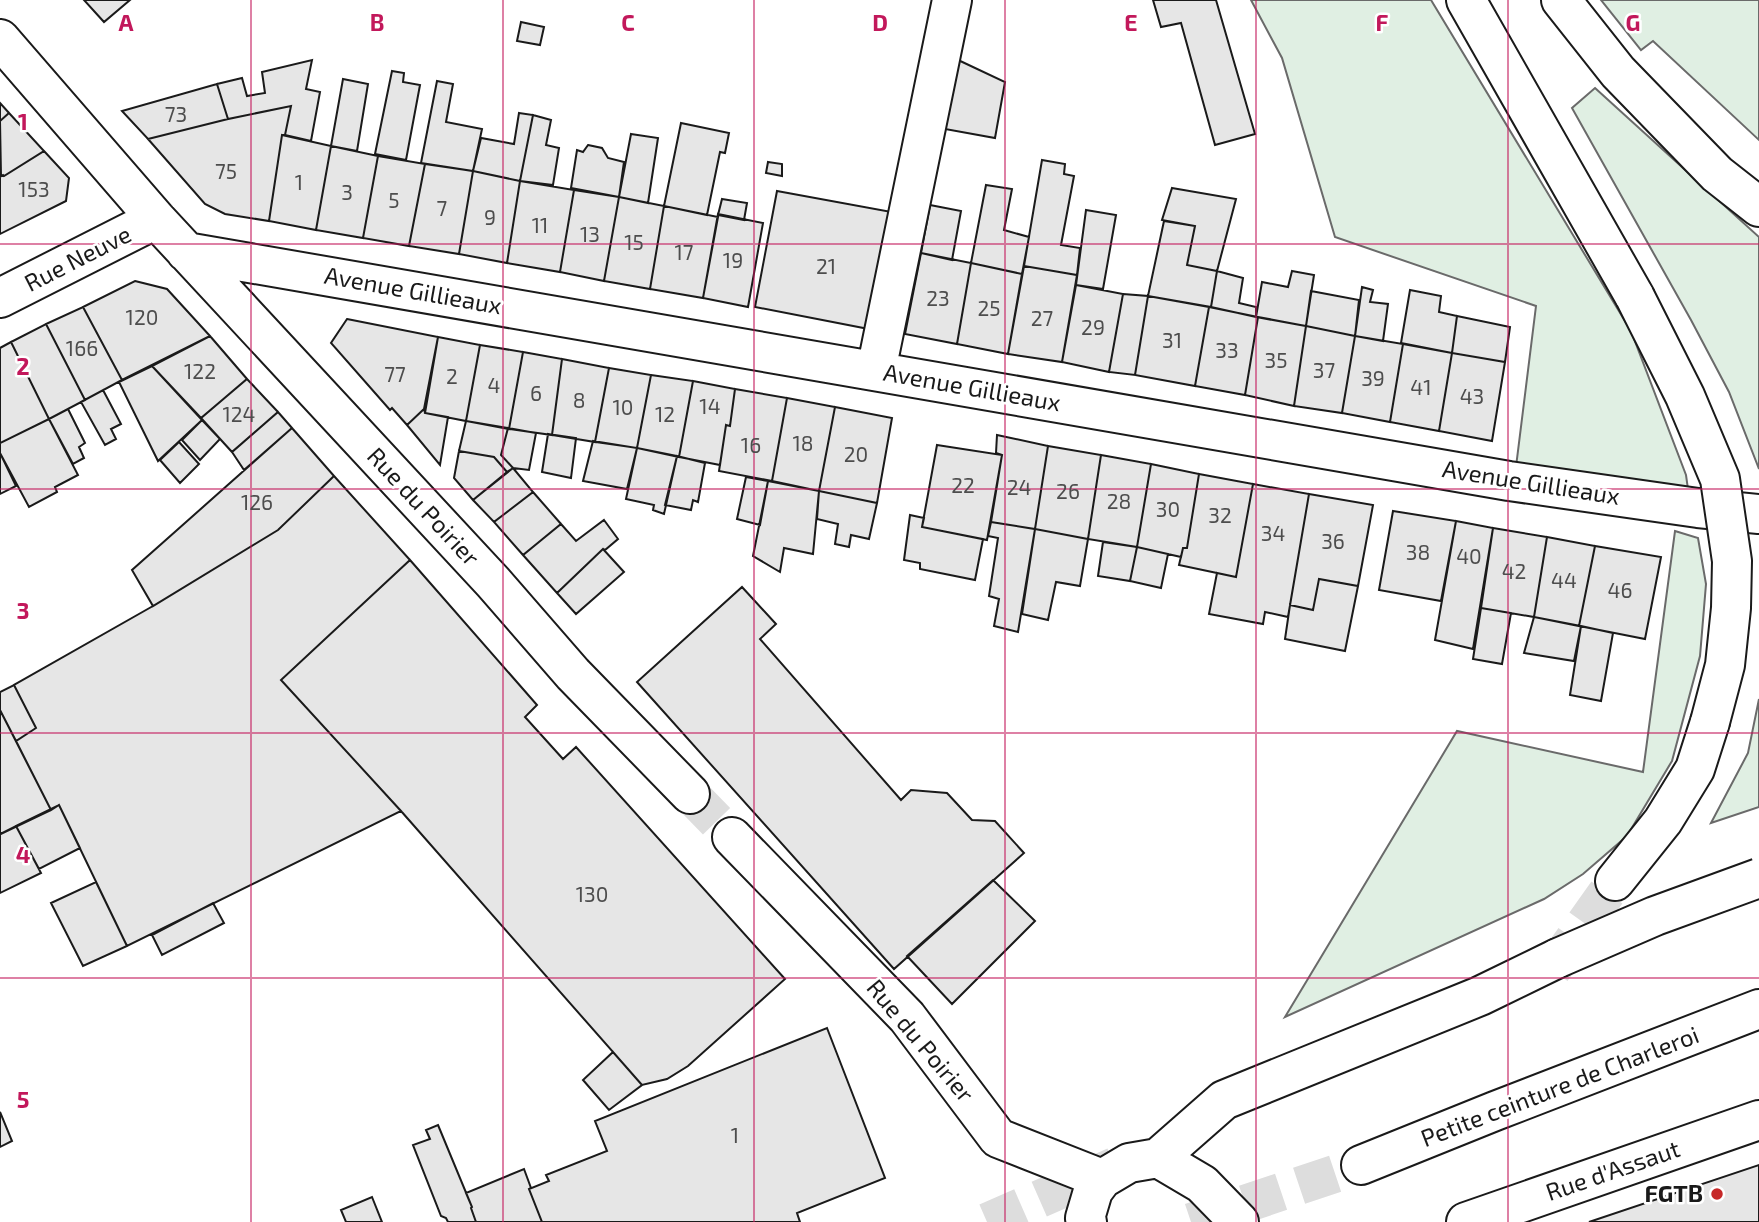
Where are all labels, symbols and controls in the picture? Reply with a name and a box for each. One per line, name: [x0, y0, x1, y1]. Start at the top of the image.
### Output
text: A: [118, 8, 134, 36]
text: B: [370, 8, 384, 36]
text: C: [621, 8, 635, 36]
text: D: [872, 8, 888, 36]
text: E: [1124, 8, 1138, 36]
text: F: [1376, 8, 1389, 36]
text: G: [1626, 8, 1640, 36]
house number: 73: [165, 101, 187, 126]
text: 1: [18, 107, 28, 135]
house number: 75: [215, 158, 237, 183]
house number: 1: [295, 169, 303, 194]
house number: 153: [18, 176, 50, 201]
house number: 3: [341, 179, 353, 204]
house number: 5: [388, 187, 400, 212]
house number: 7: [437, 195, 448, 220]
house number: 9: [484, 204, 496, 229]
house number: 11: [532, 212, 548, 237]
street label: Rue Neuve: [19, 218, 135, 297]
house number: 13: [580, 221, 600, 246]
house number: 15: [624, 229, 644, 254]
house number: 17: [674, 239, 694, 264]
house number: 19: [723, 247, 743, 272]
house number: 21: [816, 253, 836, 278]
street label: Avenue Gillieaux: [322, 260, 504, 319]
house number: 23: [926, 285, 950, 310]
house number: 25: [977, 295, 1001, 320]
house number: 120: [126, 304, 158, 329]
house number: 27: [1031, 305, 1054, 330]
house number: 29: [1081, 314, 1105, 339]
house number: 31: [1162, 327, 1182, 352]
house number: 166: [66, 335, 98, 360]
house number: 33: [1215, 337, 1239, 362]
house number: 35: [1265, 347, 1287, 372]
text: 2: [16, 352, 30, 380]
street label: Avenue Gillieaux: [881, 357, 1063, 416]
house number: 37: [1313, 357, 1335, 382]
house number: 122: [184, 358, 216, 383]
house number: 77: [384, 361, 406, 386]
house number: 2: [446, 363, 458, 388]
house number: 39: [1361, 365, 1385, 390]
house number: 4: [488, 372, 500, 397]
house number: 41: [1410, 374, 1432, 399]
house number: 6: [530, 380, 542, 405]
house number: 43: [1460, 383, 1484, 408]
house number: 8: [573, 387, 585, 412]
house number: 14: [699, 393, 721, 418]
house number: 10: [612, 394, 634, 419]
house number: 124: [222, 401, 256, 426]
house number: 12: [655, 401, 675, 426]
house number: 18: [792, 430, 814, 455]
house number: 16: [741, 432, 761, 457]
street label: Rue du Poirier: [362, 441, 487, 571]
house number: 20: [844, 441, 868, 466]
street label: Avenue Gillieaux: [1440, 453, 1622, 510]
house number: 22: [951, 472, 975, 497]
house number: 24: [1007, 474, 1031, 499]
house number: 26: [1056, 478, 1080, 503]
house number: 28: [1107, 488, 1131, 513]
house number: 126: [241, 489, 273, 514]
house number: 30: [1156, 496, 1180, 521]
house number: 32: [1208, 502, 1232, 527]
house number: 34: [1261, 520, 1285, 545]
house number: 36: [1321, 528, 1345, 553]
house number: 38: [1406, 539, 1430, 564]
house number: 40: [1456, 543, 1482, 568]
house number: 42: [1502, 558, 1526, 583]
house number: 44: [1551, 567, 1577, 592]
house number: 46: [1608, 577, 1632, 602]
text: 3: [16, 596, 30, 624]
text: 4: [16, 840, 30, 868]
house number: 130: [576, 881, 608, 906]
street label: Rue du Poirier: [861, 973, 981, 1108]
street label: Petite ceinture de Charleroi: [1416, 1019, 1703, 1152]
text: 5: [17, 1085, 29, 1113]
house number: 1: [731, 1122, 739, 1147]
street label: Rue d'Assaut: [1542, 1133, 1683, 1206]
place label: FGTB: [1645, 1178, 1703, 1207]
marker: FGTB: [1709, 1186, 1725, 1202]

